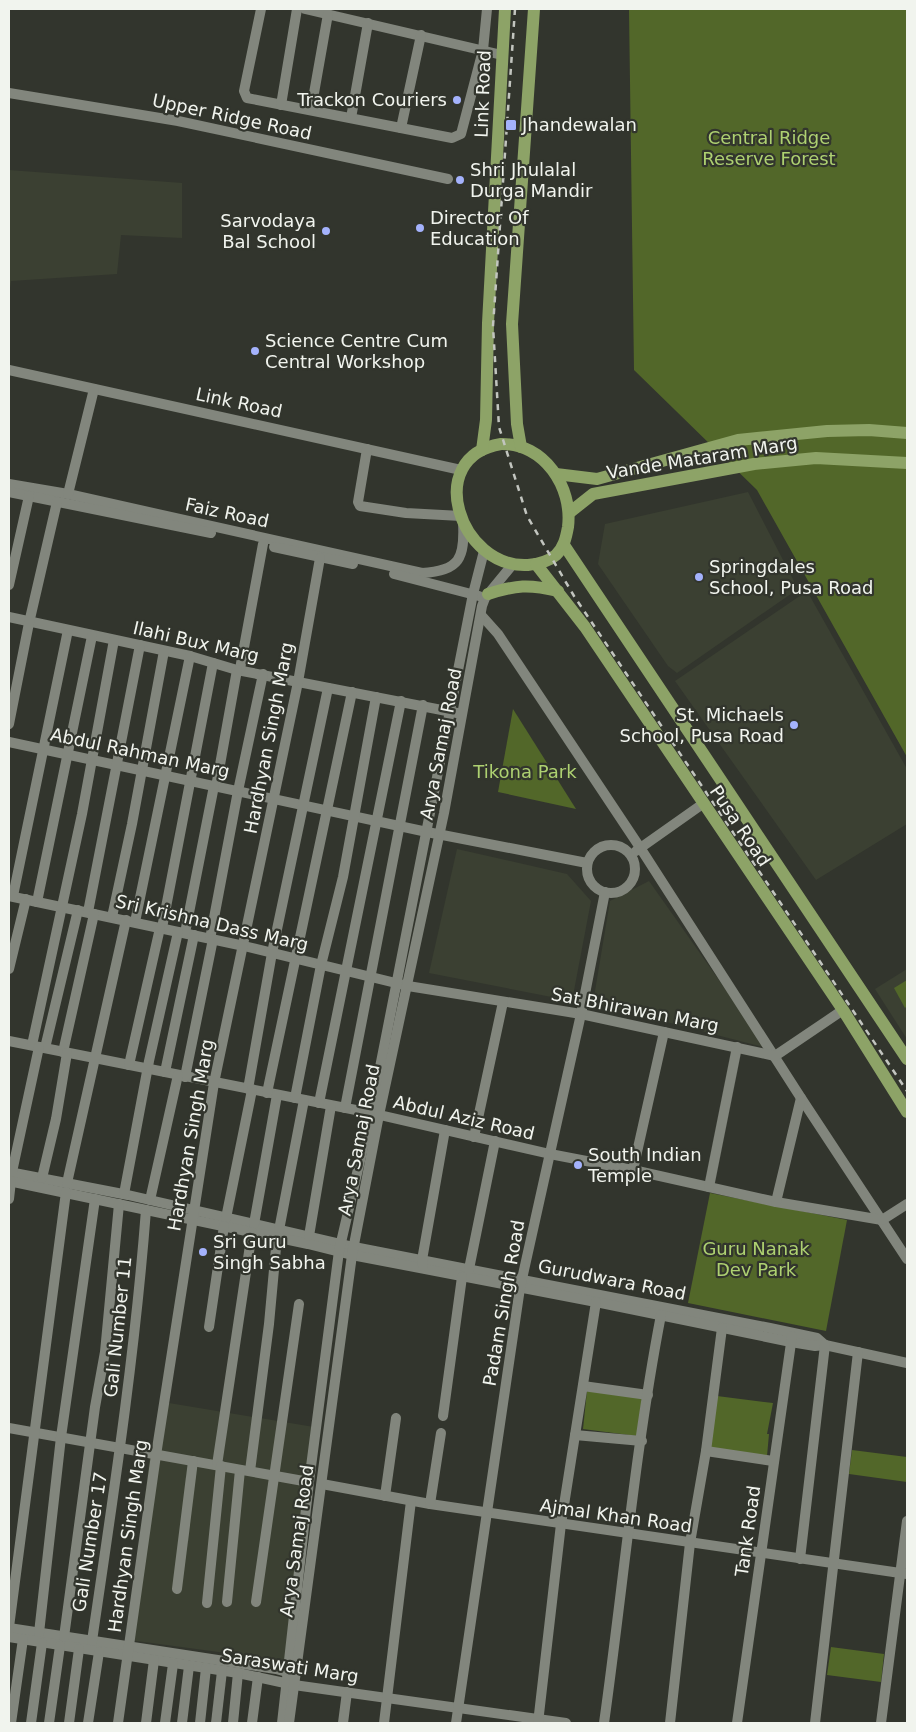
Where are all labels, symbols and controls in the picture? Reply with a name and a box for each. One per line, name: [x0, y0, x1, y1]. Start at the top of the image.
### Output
street label: Link Road: [470, 50, 495, 138]
street label: Upper Ridge Road: [150, 89, 314, 144]
place label: Trackon Couriers: [296, 89, 447, 110]
marker: Trackon Couriers: [451, 94, 463, 106]
place label: Jhandewalan: [521, 114, 637, 135]
marker: Jhandewalan: [504, 118, 518, 132]
park label: Central Ridge Reserve Forest: [702, 127, 836, 169]
place label: Shri Jhulalal Durga Mandir: [470, 159, 593, 201]
marker: Shri Jhulalal Durga Mandir: [454, 174, 466, 186]
place label: Director Of Education: [430, 207, 529, 249]
place label: Sarvodaya Bal School: [220, 210, 316, 252]
marker: Director Of Education: [414, 222, 426, 234]
marker: Sarvodaya Bal School: [320, 225, 332, 237]
place label: Science Centre Cum Central Workshop: [265, 330, 448, 372]
marker: Science Centre Cum Central Workshop: [249, 345, 261, 357]
street label: Link Road: [194, 383, 284, 422]
street label: Vande Mataram Marg: [605, 432, 799, 483]
street label: Faiz Road: [183, 493, 271, 532]
place label: Springdales School, Pusa Road: [709, 556, 873, 598]
marker: Springdales School, Pusa Road: [693, 571, 705, 583]
street label: Ilahi Bux Marg: [131, 617, 261, 666]
street label: Hardhyan Singh Marg: [240, 640, 297, 836]
street label: Arya Samaj Road: [416, 666, 466, 822]
place label: St. Michaels School, Pusa Road: [620, 704, 784, 746]
marker: St. Michaels School, Pusa Road: [788, 719, 800, 731]
street label: Abdul Rahman Marg: [49, 723, 232, 782]
park label: Tikona Park: [472, 761, 577, 782]
street label: Pusa Road: [706, 781, 775, 870]
street label: Sri Krishna Dass Marg: [114, 890, 311, 955]
street label: Sat Bhirawan Marg: [549, 983, 721, 1036]
street label: Hardhyan Singh Marg: [163, 1037, 218, 1233]
street label: Arya Samaj Road: [334, 1062, 384, 1218]
street label: Abdul Aziz Road: [391, 1091, 537, 1144]
place label: South Indian Temple: [587, 1144, 702, 1186]
marker: South Indian Temple: [572, 1159, 584, 1171]
street label: Padam Singh Road: [479, 1218, 528, 1388]
place label: Sri Guru Singh Sabha: [213, 1231, 326, 1273]
park label: Guru Nanak Dev Park: [702, 1238, 810, 1280]
marker: Sri Guru Singh Sabha: [197, 1246, 209, 1258]
street label: Gali Number 11: [100, 1255, 135, 1398]
street label: Gurudwara Road: [536, 1255, 688, 1304]
street label: Hardhyan Singh Marg: [104, 1438, 151, 1634]
street label: Arya Samaj Road: [275, 1463, 318, 1619]
street label: Gali Number 17: [68, 1470, 111, 1614]
street label: Tank Road: [731, 1484, 764, 1579]
street label: Ajmal Khan Road: [539, 1494, 693, 1537]
street label: Saraswati Marg: [220, 1644, 360, 1687]

